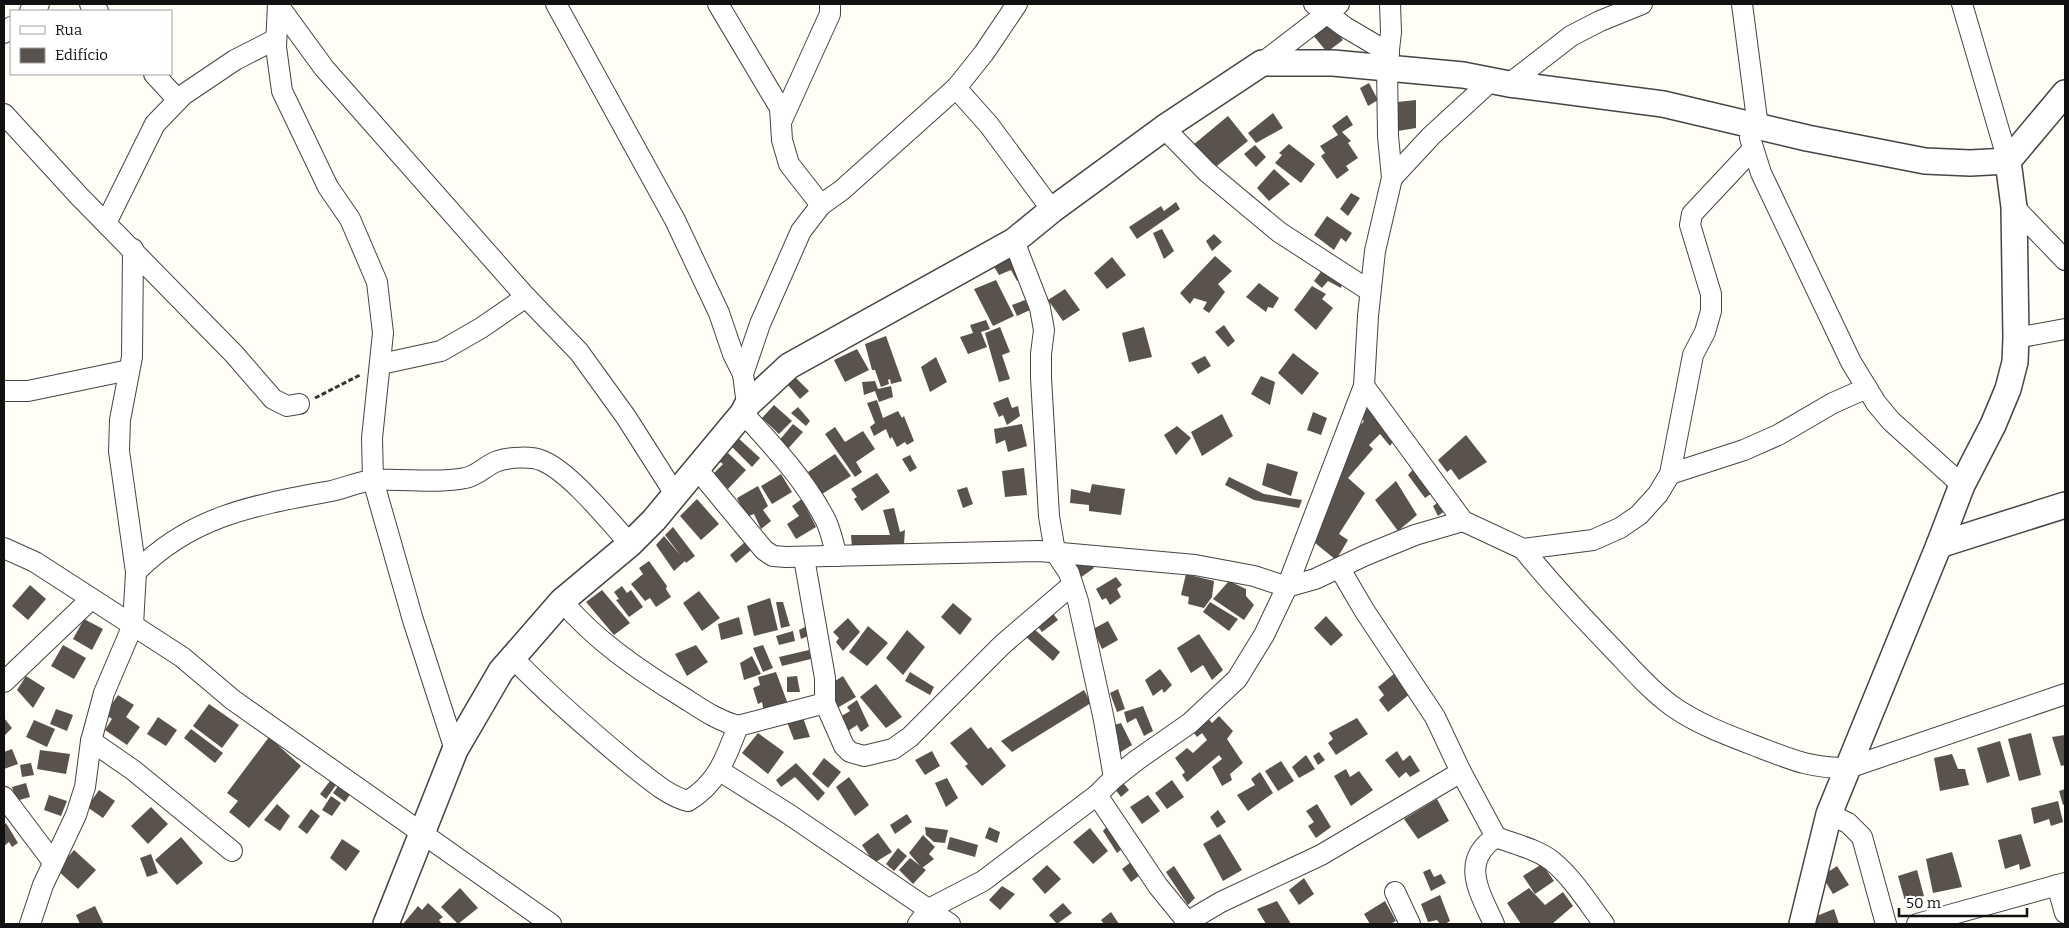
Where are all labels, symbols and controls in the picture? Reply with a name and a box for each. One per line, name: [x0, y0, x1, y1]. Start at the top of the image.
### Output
legend: [10, 10, 172, 75]
text: Rua: [55, 21, 82, 39]
text: Edifício: [55, 46, 108, 64]
scale bar: [1899, 886, 2026, 918]
text: 50 m: [1906, 894, 1942, 912]

